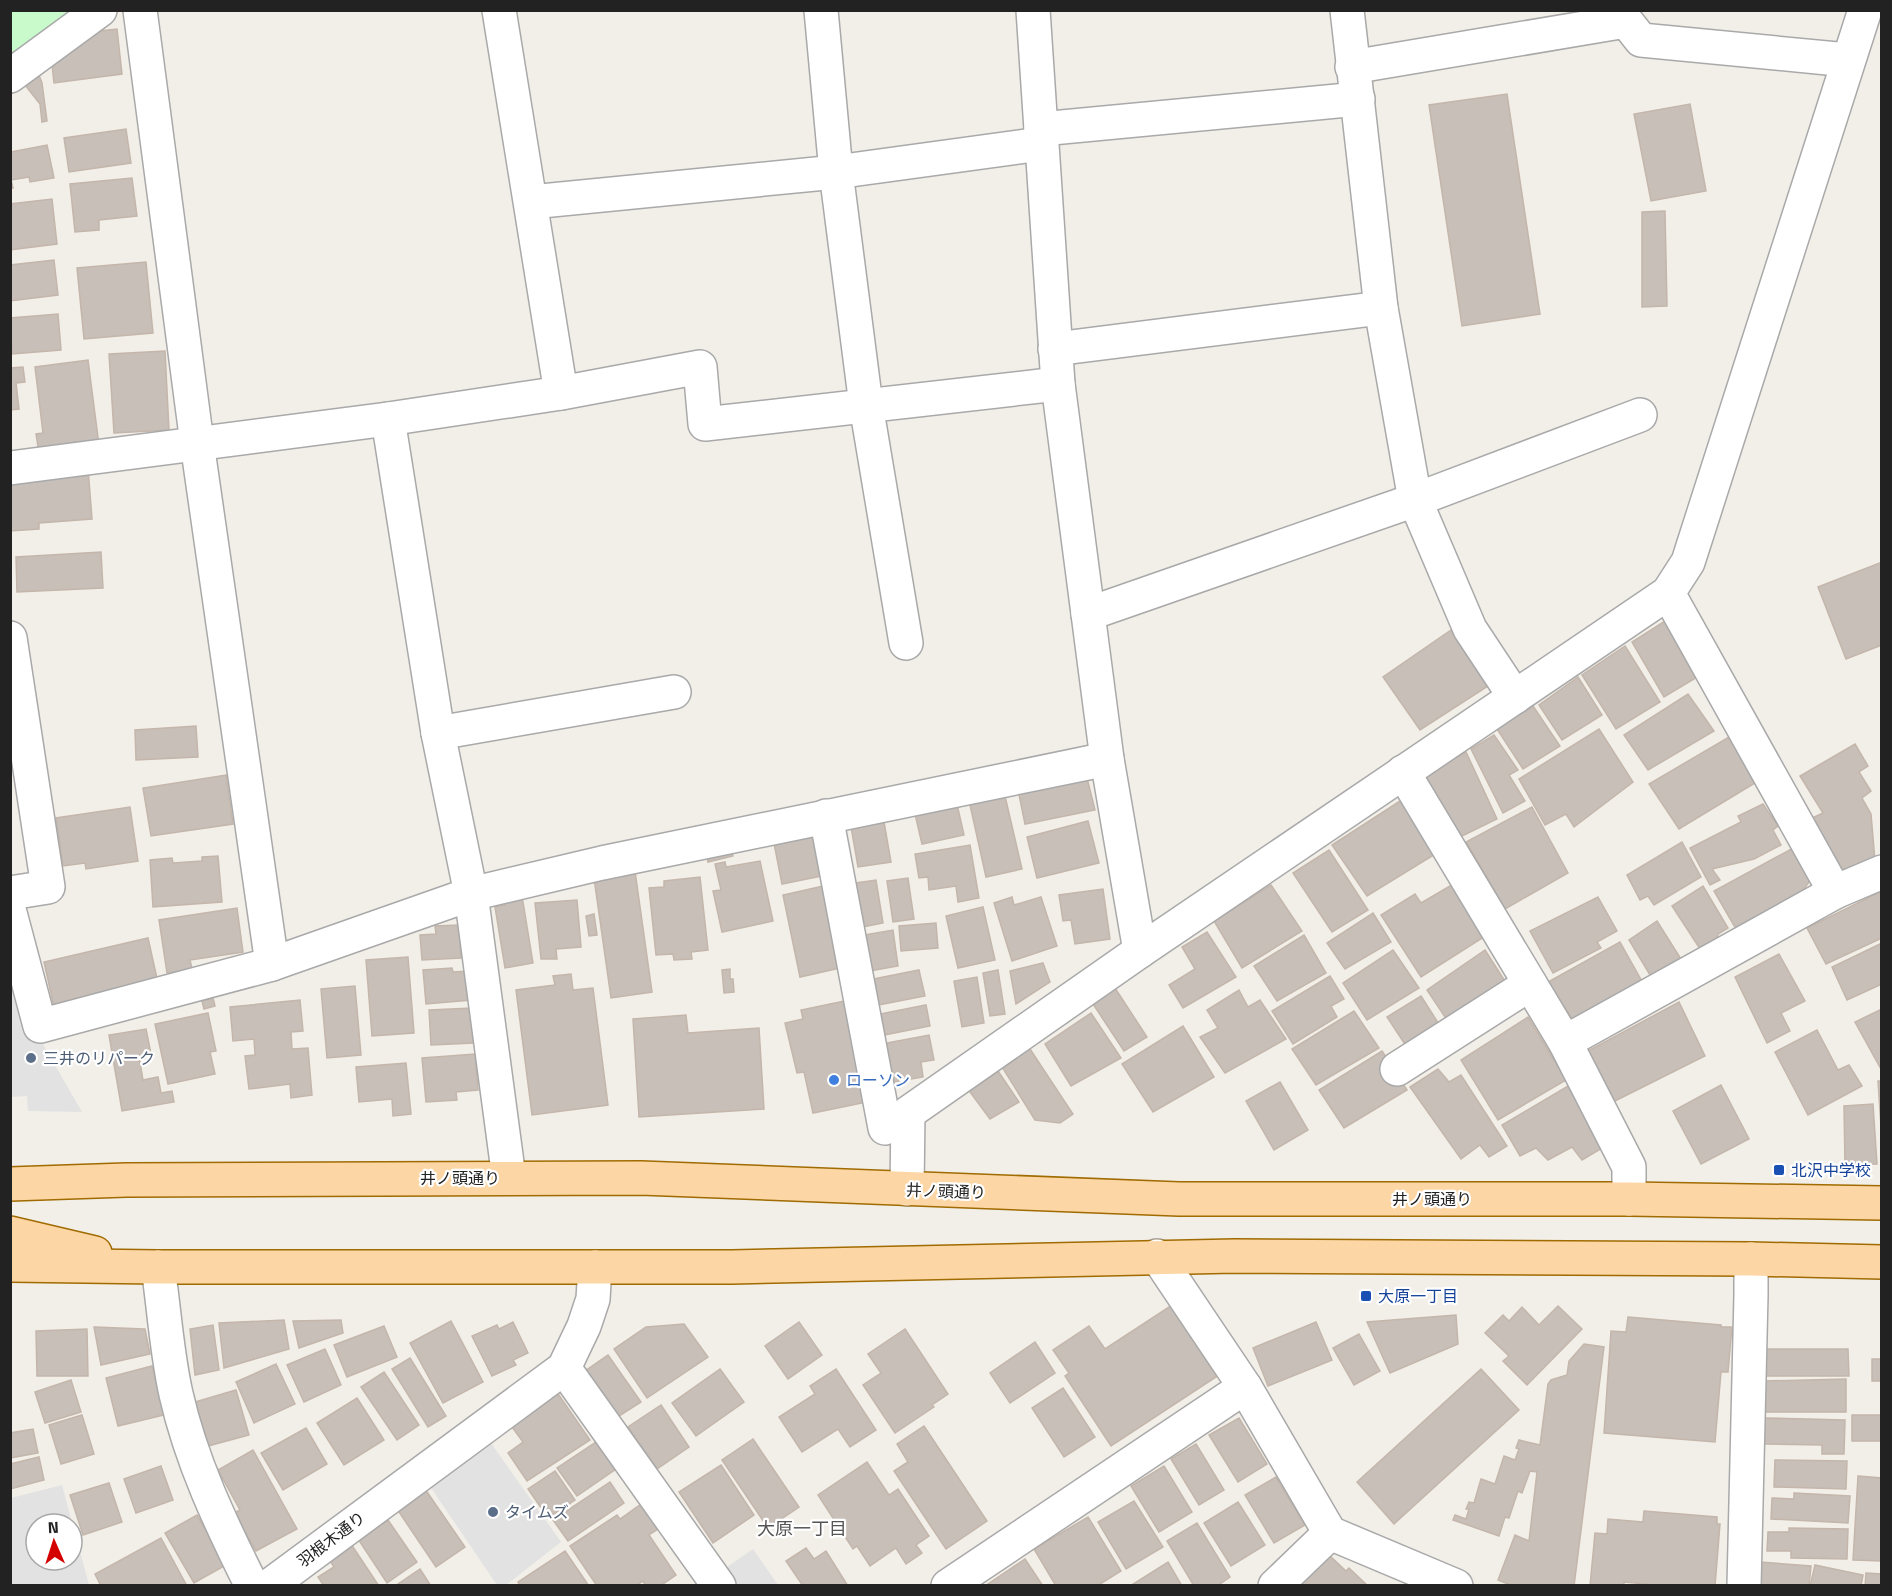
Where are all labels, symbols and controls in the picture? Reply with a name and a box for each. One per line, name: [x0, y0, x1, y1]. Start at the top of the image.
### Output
place label: 三井のリパーク: [43, 1046, 155, 1070]
marker: 三井のリパーク: [24, 1051, 38, 1065]
place label: ローソン: [846, 1068, 910, 1092]
marker: ローソン: [827, 1073, 841, 1087]
place label: 北沢中学校: [1791, 1158, 1871, 1182]
marker: 北沢中学校: [1772, 1163, 1786, 1177]
street label: 井ノ頭通り: [420, 1166, 500, 1190]
street label: 井ノ頭通り: [906, 1178, 986, 1204]
street label: 井ノ頭通り: [1392, 1187, 1472, 1211]
place label: 大原一丁目: [1378, 1284, 1458, 1308]
marker: 大原一丁目: [1359, 1289, 1373, 1303]
place label: タイムズ: [505, 1500, 569, 1524]
street label: 羽根木通り: [292, 1505, 370, 1573]
marker: タイムズ: [486, 1505, 500, 1519]
north arrow: [24, 1512, 84, 1572]
text: N: [47, 1515, 59, 1539]
district label: 大原一丁目: [757, 1515, 847, 1542]

